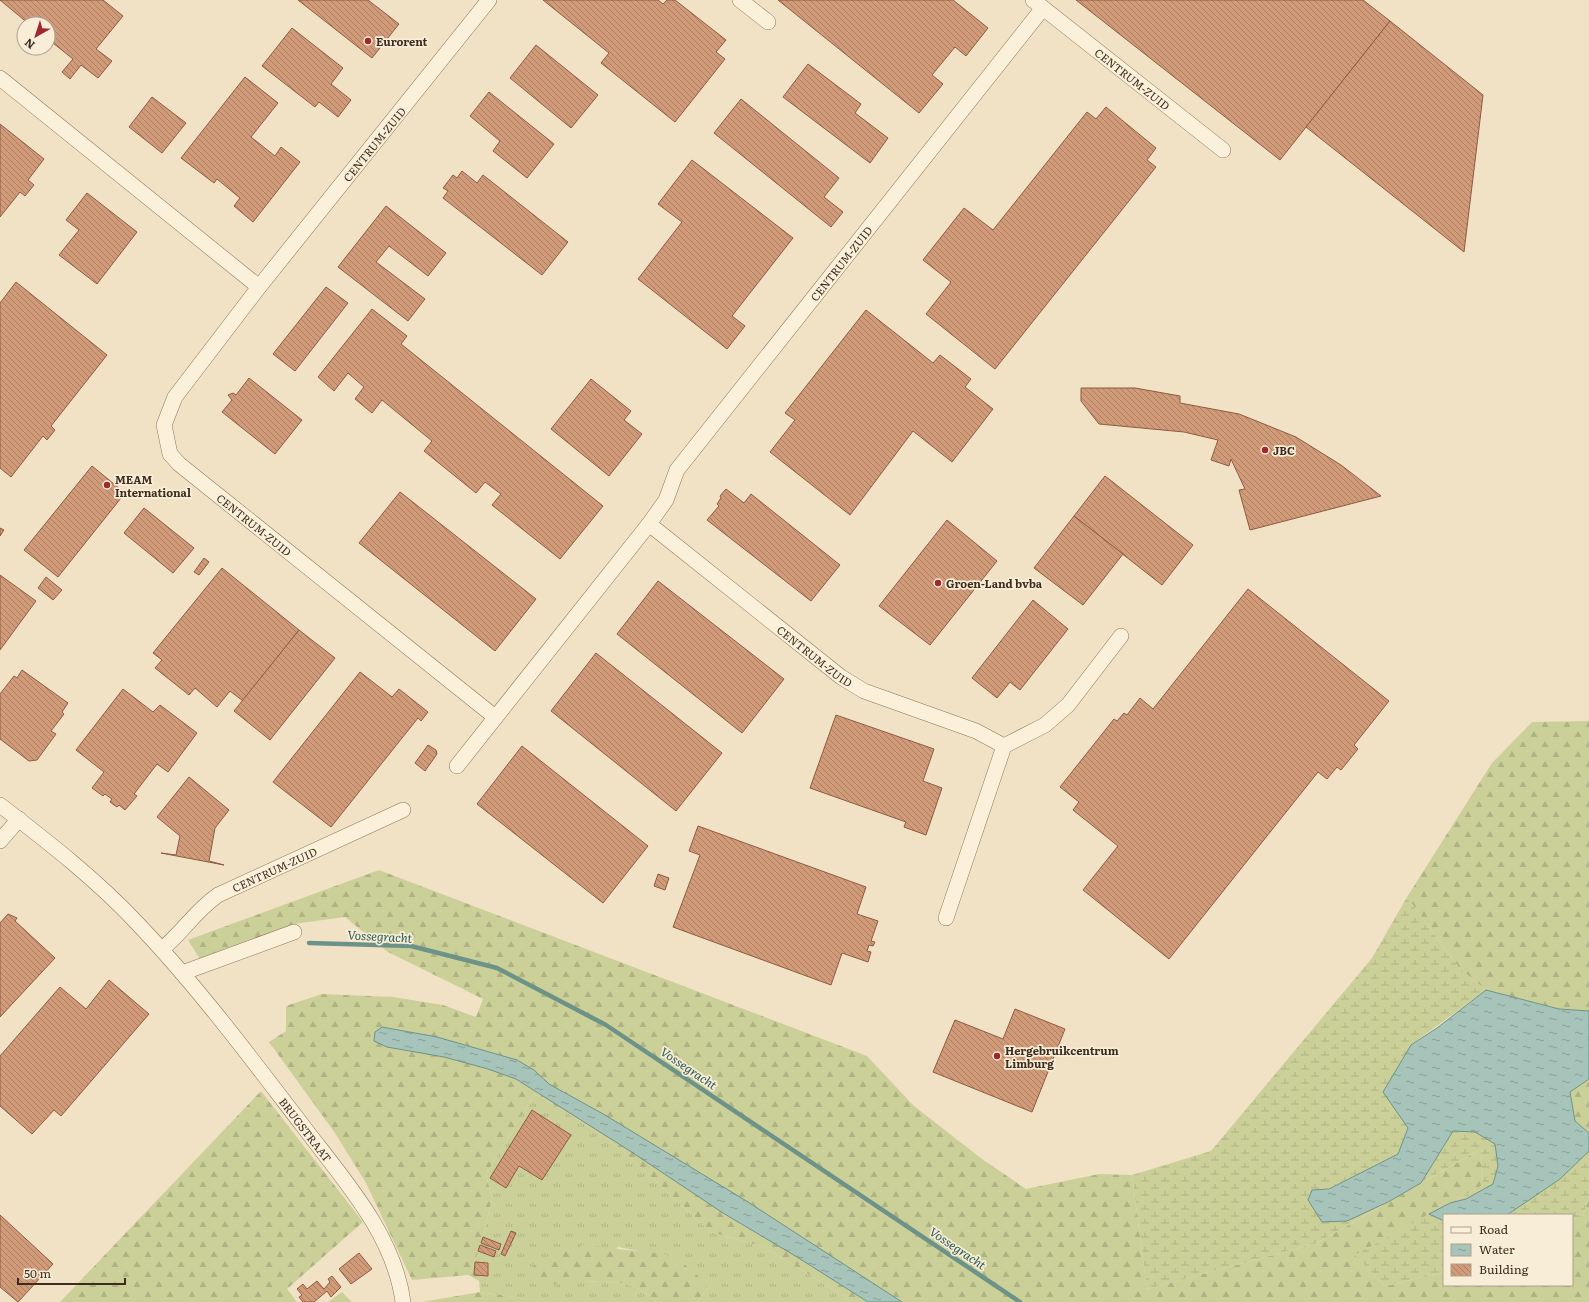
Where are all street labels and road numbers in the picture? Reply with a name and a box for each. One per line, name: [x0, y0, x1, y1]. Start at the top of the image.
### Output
street label: CENTRUM-ZUID: [1092, 44, 1174, 113]
street label: CENTRUM-ZUID: [339, 103, 409, 185]
street label: CENTRUM-ZUID: [806, 222, 875, 304]
street label: CENTRUM-ZUID: [214, 490, 295, 559]
street label: CENTRUM-ZUID: [774, 621, 856, 690]
street label: CENTRUM-ZUID: [229, 843, 319, 895]
street label: BRUGSTRAAT: [276, 1094, 336, 1165]

